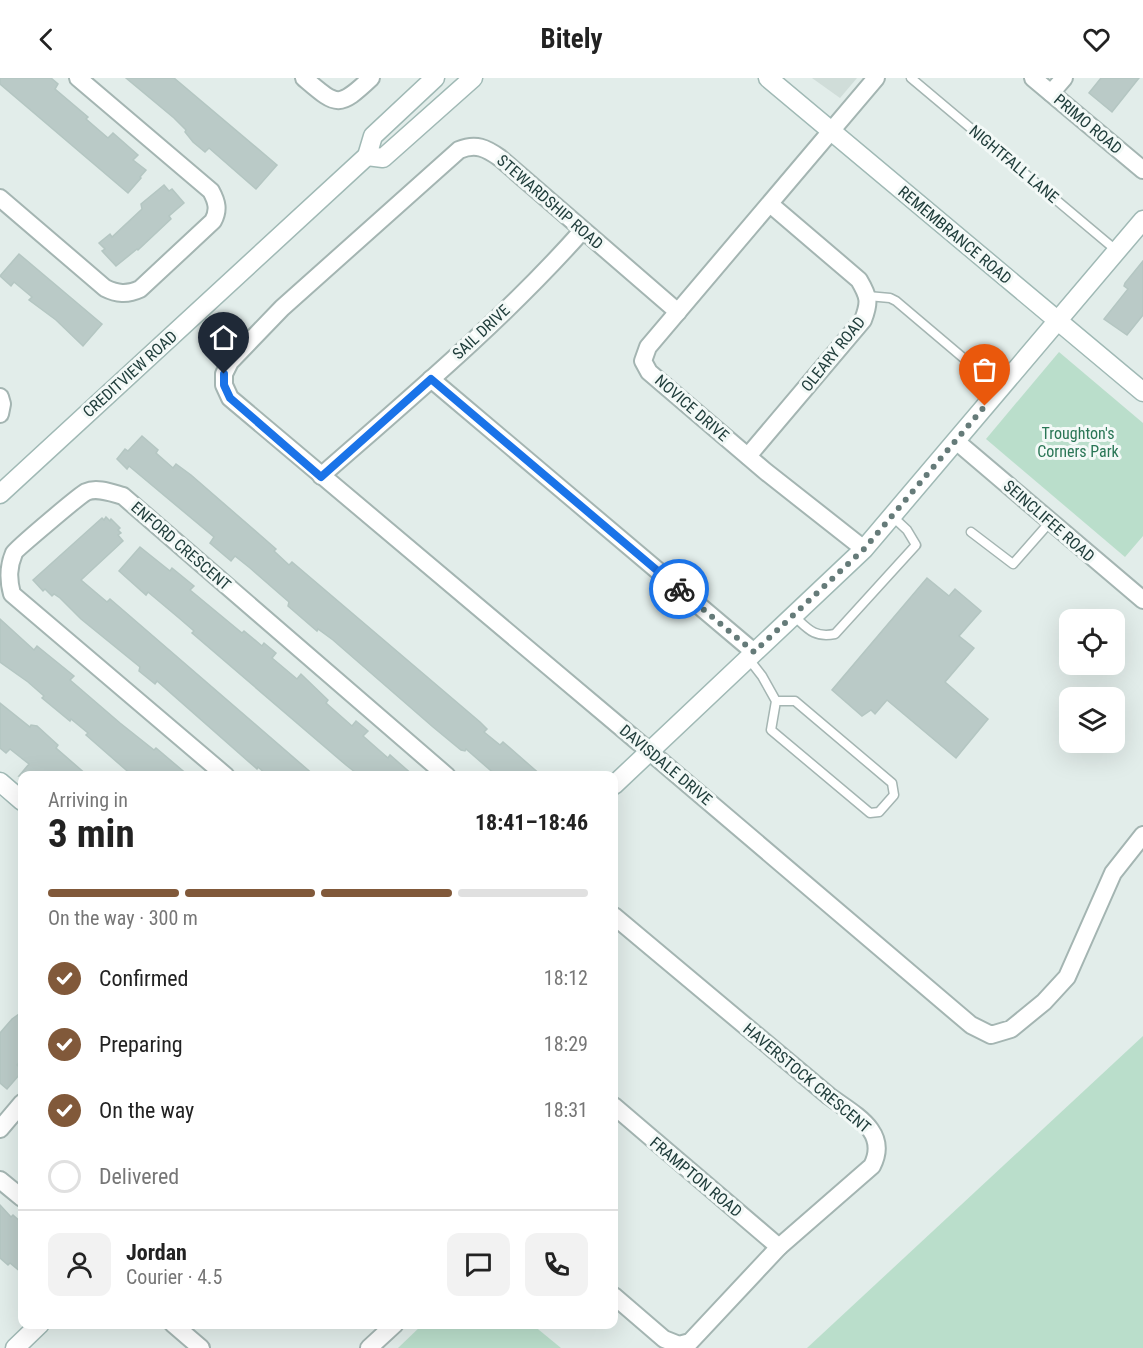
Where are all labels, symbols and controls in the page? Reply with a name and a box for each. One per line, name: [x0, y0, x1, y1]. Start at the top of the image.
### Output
icon: back: [30, 23, 63, 56]
text: Bitely: [541, 23, 602, 55]
icon: heart: [1080, 23, 1113, 56]
street label: PRIMO ROAD: [1050, 90, 1126, 158]
street label: NIGHTFALL LANE: [965, 121, 1063, 207]
street label: STEWARDSHIP ROAD: [493, 151, 607, 253]
street label: REMEMBRANCE ROAD: [895, 182, 1015, 288]
street label: SAIL DRIVE: [448, 301, 514, 363]
pin: [198, 312, 249, 374]
street label: OLEARY ROAD: [797, 313, 869, 395]
icon: home: [207, 321, 240, 354]
street label: CREDITVIEW ROAD: [79, 327, 181, 421]
pin: [959, 344, 1010, 406]
icon: bag: [968, 353, 1001, 386]
street label: NOVICE DRIVE: [651, 371, 733, 445]
park label: Troughton's Corners Park: [1037, 424, 1120, 461]
street label: SEINCLIFEE ROAD: [1000, 476, 1098, 566]
street label: ENFORD CRESCENT: [127, 498, 235, 594]
courier: [649, 559, 709, 619]
icon: bike: [663, 573, 696, 606]
map controls: [1059, 609, 1125, 753]
button: locate: [1059, 609, 1125, 675]
button: layers: [1059, 687, 1125, 753]
street label: DAVISDALE DRIVE: [616, 721, 716, 809]
text: Arriving in: [48, 788, 128, 812]
text: 18:41–18:46: [475, 810, 588, 835]
text: 3 min: [48, 811, 135, 857]
text: On the way · 300 m: [48, 906, 198, 930]
icon: check: [48, 962, 81, 995]
text: Confirmed: [99, 966, 188, 991]
text: 18:12: [544, 966, 588, 990]
street label: HAVERSTOCK CRESCENT: [739, 1019, 875, 1137]
icon: check: [48, 1028, 81, 1061]
text: Preparing: [99, 1032, 183, 1057]
text: 18:29: [544, 1032, 588, 1056]
icon: check: [48, 1094, 81, 1127]
text: On the way: [99, 1098, 194, 1123]
text: 18:31: [544, 1098, 588, 1122]
street label: FRAMPTON ROAD: [646, 1133, 746, 1221]
text: Delivered: [99, 1164, 179, 1189]
button: person: [48, 1233, 111, 1296]
button: chat: [447, 1233, 510, 1296]
button: phone: [525, 1233, 588, 1296]
text: Jordan: [126, 1240, 187, 1265]
text: Courier · 4.5: [126, 1265, 222, 1289]

